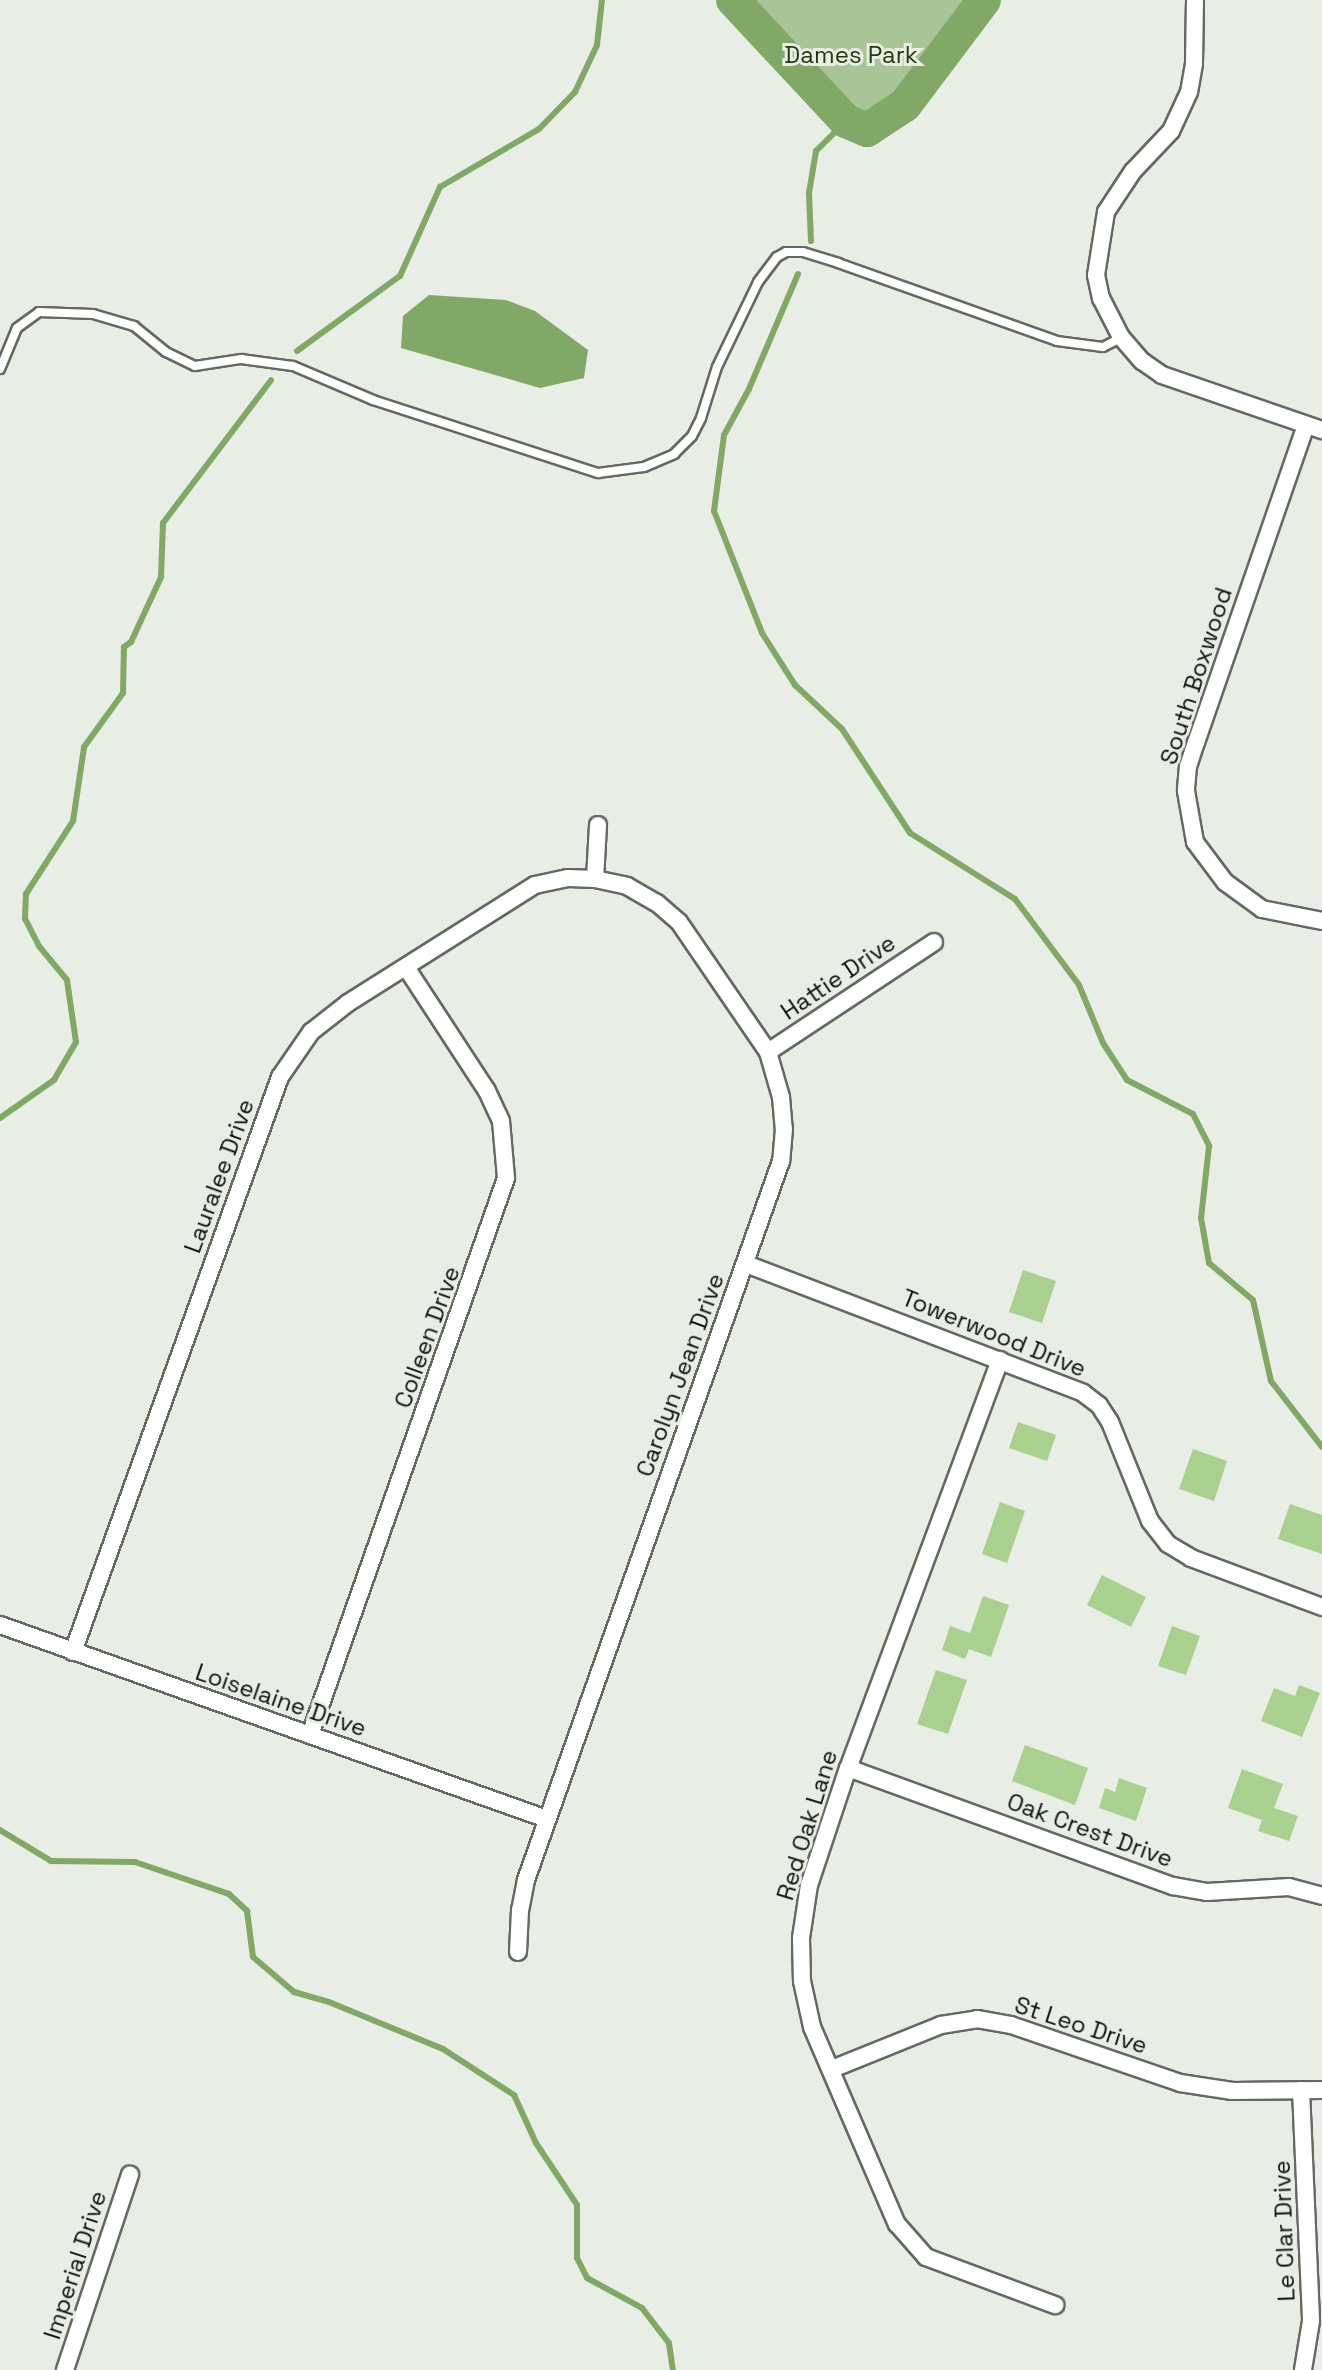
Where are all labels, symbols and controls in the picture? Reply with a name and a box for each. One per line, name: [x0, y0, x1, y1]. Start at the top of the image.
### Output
park label: Dames Park: [784, 41, 918, 69]
street label: South Boxwood: [1154, 584, 1238, 768]
street label: Hattie Drive: [775, 928, 901, 1026]
street label: Lauralee Drive: [178, 1095, 260, 1257]
street label: Colleen Drive: [388, 1262, 466, 1412]
street label: Carolyn Jean Drive: [630, 1269, 730, 1481]
street label: Towerwood Drive: [898, 1283, 1090, 1383]
street label: Loiselaine Drive: [192, 1657, 370, 1743]
street label: Red Oak Lane: [770, 1746, 844, 1904]
street label: Oak Crest Drive: [1003, 1787, 1177, 1873]
street label: St Leo Drive: [1011, 1990, 1151, 2060]
street label: Le Clar Drive: [1267, 2160, 1301, 2302]
street label: Imperial Drive: [37, 2187, 113, 2343]

